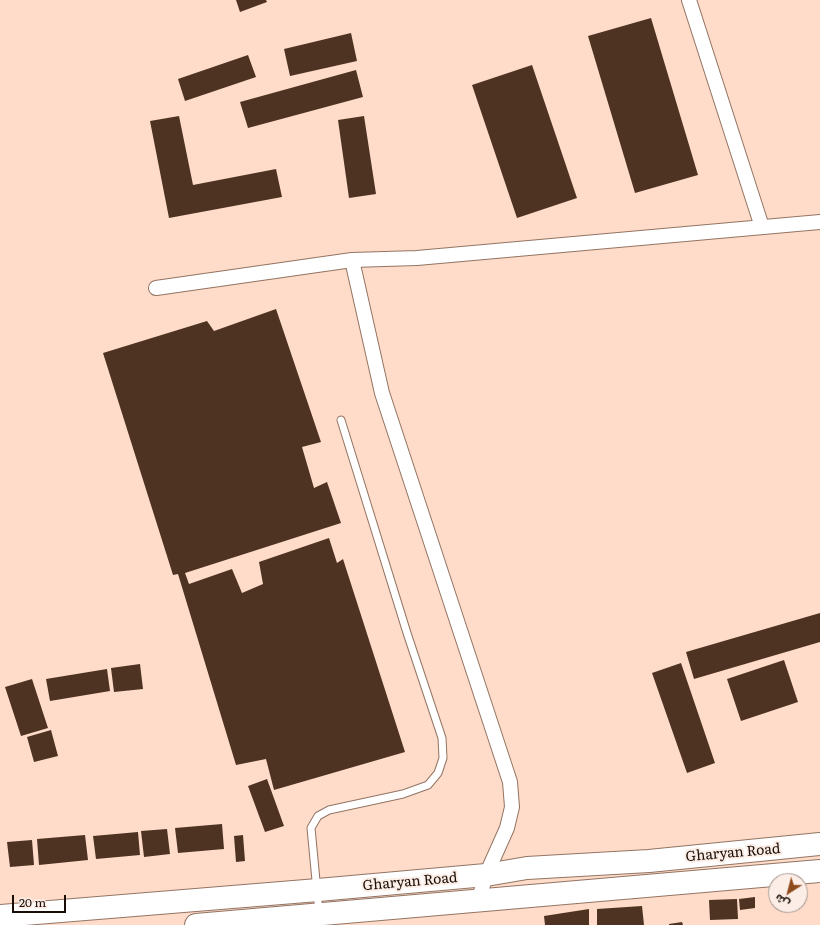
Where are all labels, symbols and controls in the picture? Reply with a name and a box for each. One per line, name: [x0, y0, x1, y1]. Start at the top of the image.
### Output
street label: Gharyan Road: [685, 840, 781, 866]
street label: Gharyan Road: [362, 869, 458, 895]
north arrow: [768, 873, 808, 913]
scale bar: [14, 887, 68, 913]
text: ش: [771, 891, 792, 913]
text: 20 m: [19, 893, 46, 911]

